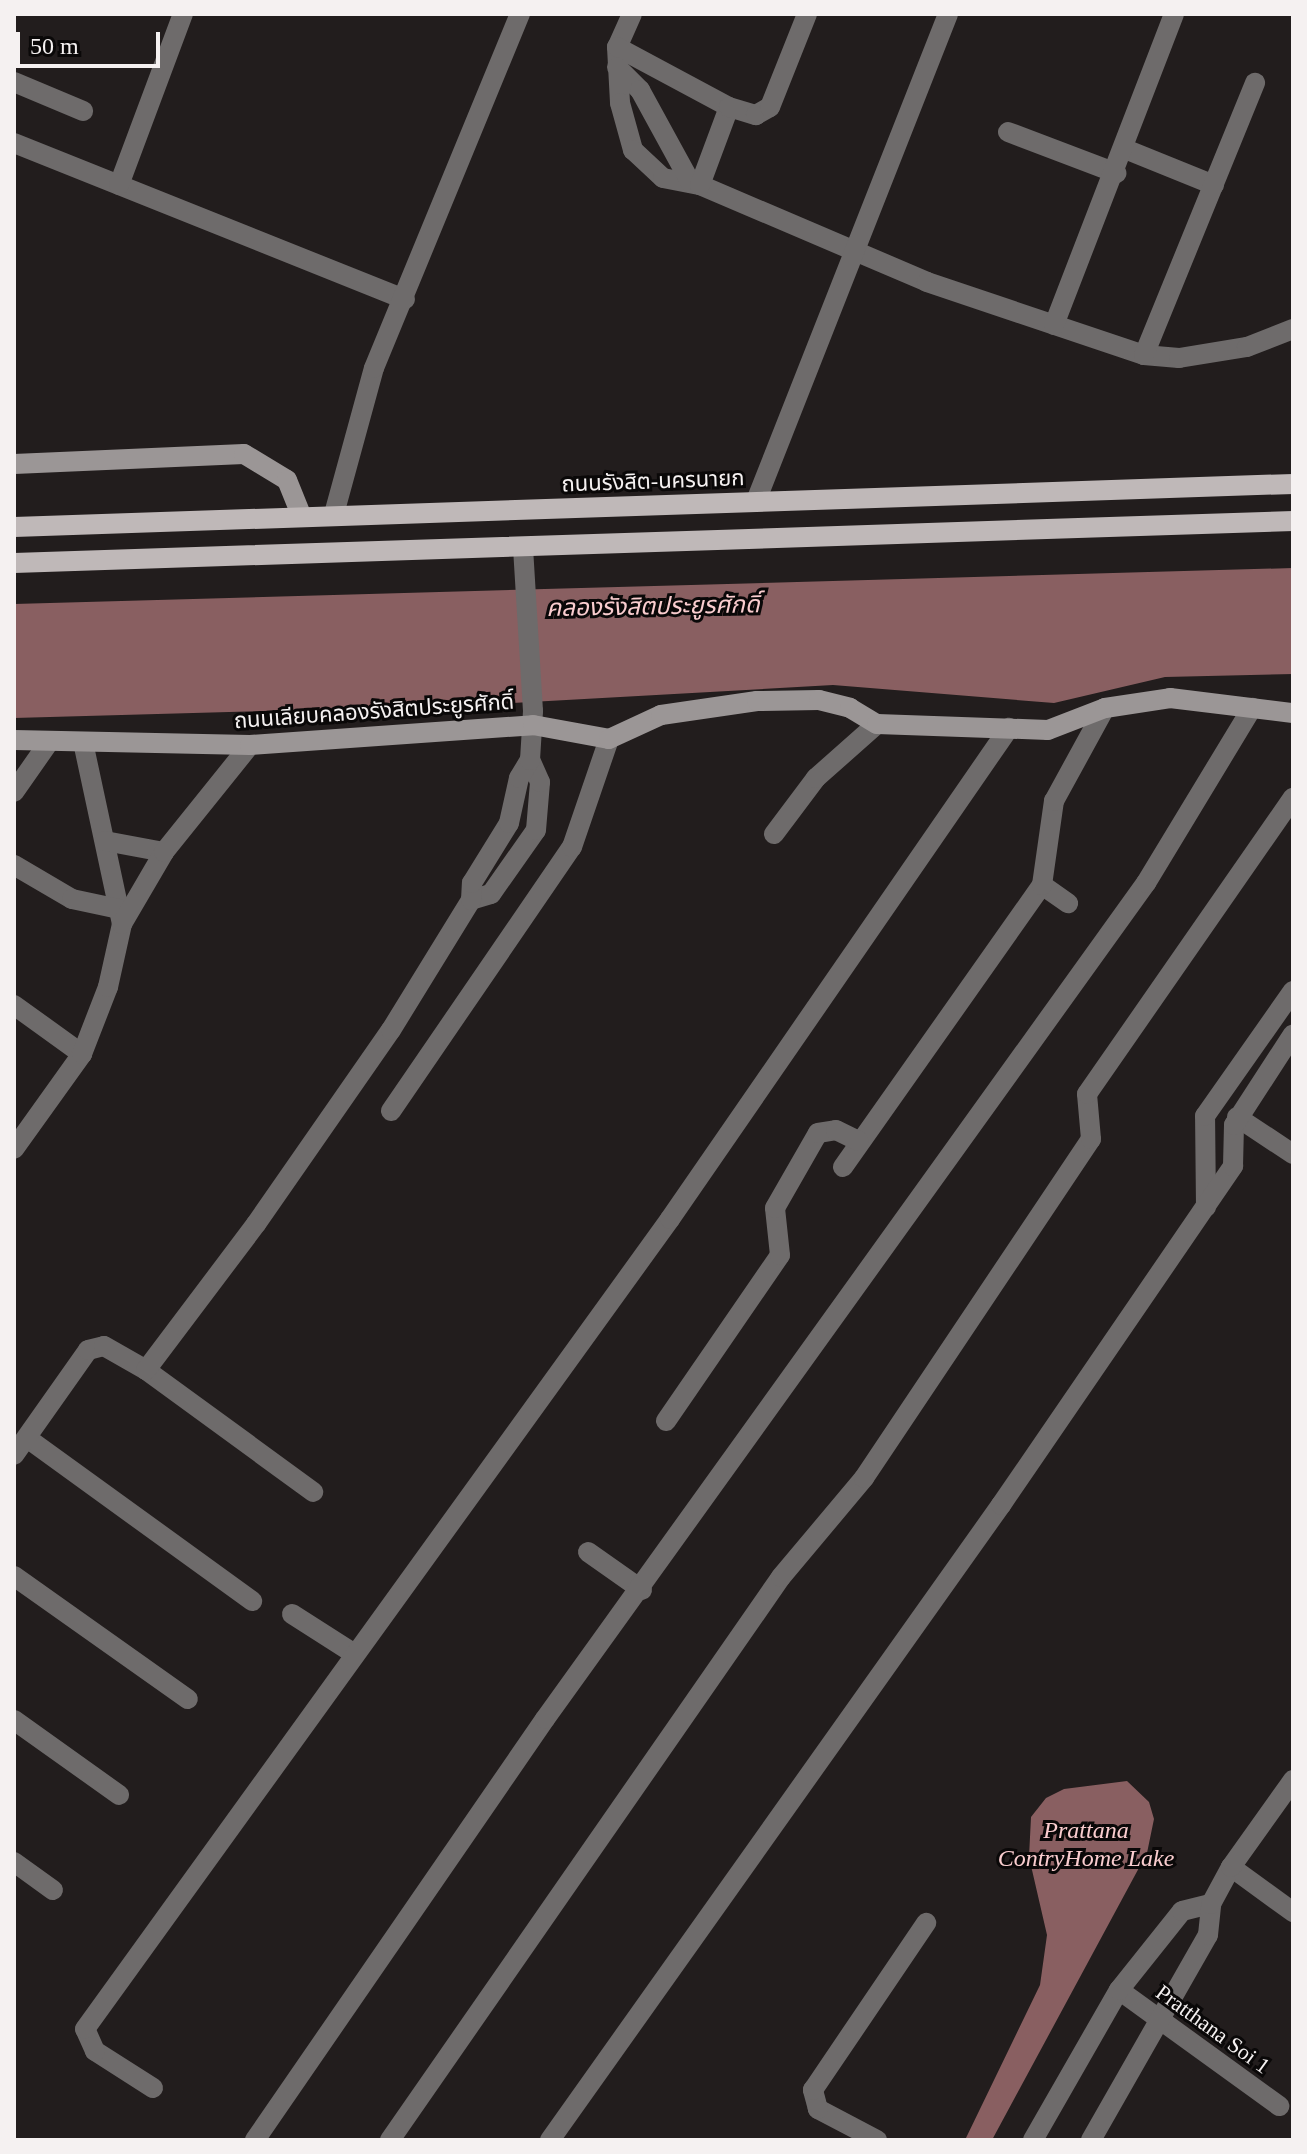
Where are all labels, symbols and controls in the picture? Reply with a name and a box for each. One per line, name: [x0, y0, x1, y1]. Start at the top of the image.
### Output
scale bar: [20, 16, 164, 66]
text: 50 m: [30, 33, 79, 59]
street label: ถนนรังสิต-นครนายก: [561, 465, 745, 497]
water label: คลองรังสิตประยูรศักดิ์: [546, 591, 760, 623]
street label: ถนนเลียบคลองรังสิตประยูรศักดิ์: [233, 688, 515, 734]
water label: Prattana ContryHome Lake: [998, 1817, 1174, 1873]
street label: Pratthana Soi 1: [1151, 1979, 1275, 2079]

